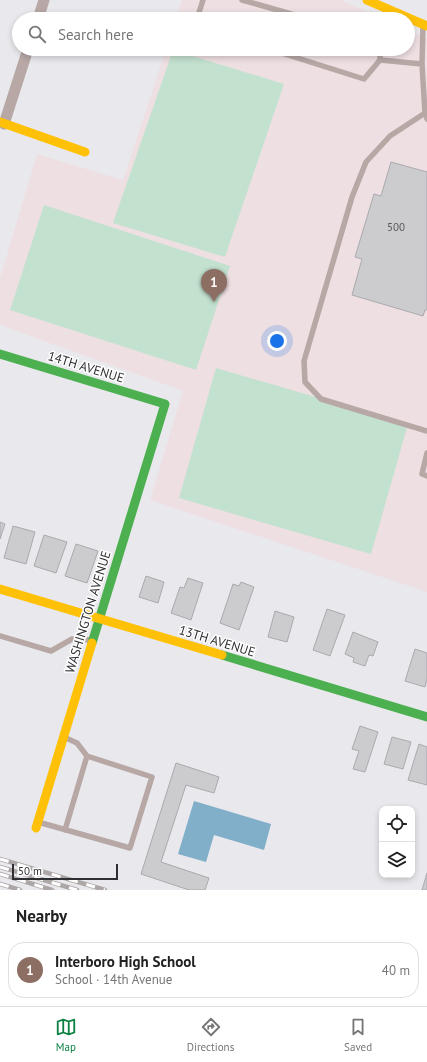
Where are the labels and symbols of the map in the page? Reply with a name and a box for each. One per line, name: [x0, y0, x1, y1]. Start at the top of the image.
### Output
house number: 500: [387, 220, 405, 234]
pin: 1: [201, 269, 227, 302]
your location: [267, 331, 287, 351]
street label: 14TH AVENUE: [46, 347, 126, 387]
street label: WASHINGTON AVENUE: [61, 549, 115, 675]
street label: 13TH AVENUE: [177, 621, 257, 661]
scale bar: [12, 862, 118, 881]

